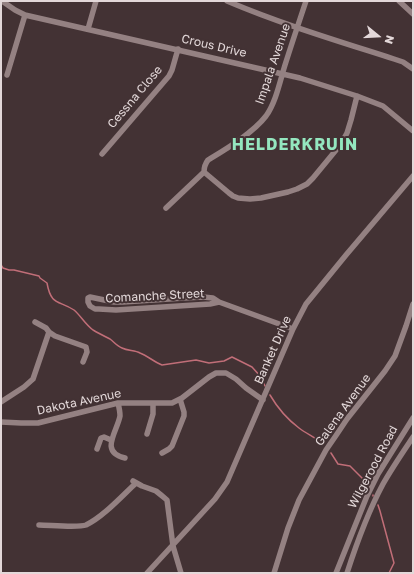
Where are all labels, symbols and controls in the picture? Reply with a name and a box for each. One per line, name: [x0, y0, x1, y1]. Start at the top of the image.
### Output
north arrow: [358, 16, 398, 56]
street label: Impala Avenue: [252, 22, 294, 106]
street label: Crous Drive: [180, 32, 248, 60]
text: N: [382, 34, 397, 46]
street label: Cessna Close: [105, 63, 165, 131]
district label: HELDERKRUIN: [232, 135, 358, 155]
street label: Comanche Street: [105, 286, 205, 306]
street label: Banket Drive: [252, 314, 294, 386]
street label: Galena Avenue: [312, 371, 374, 449]
street label: Dakota Avenue: [36, 386, 122, 418]
street label: Wilgerood Road: [345, 423, 401, 511]

